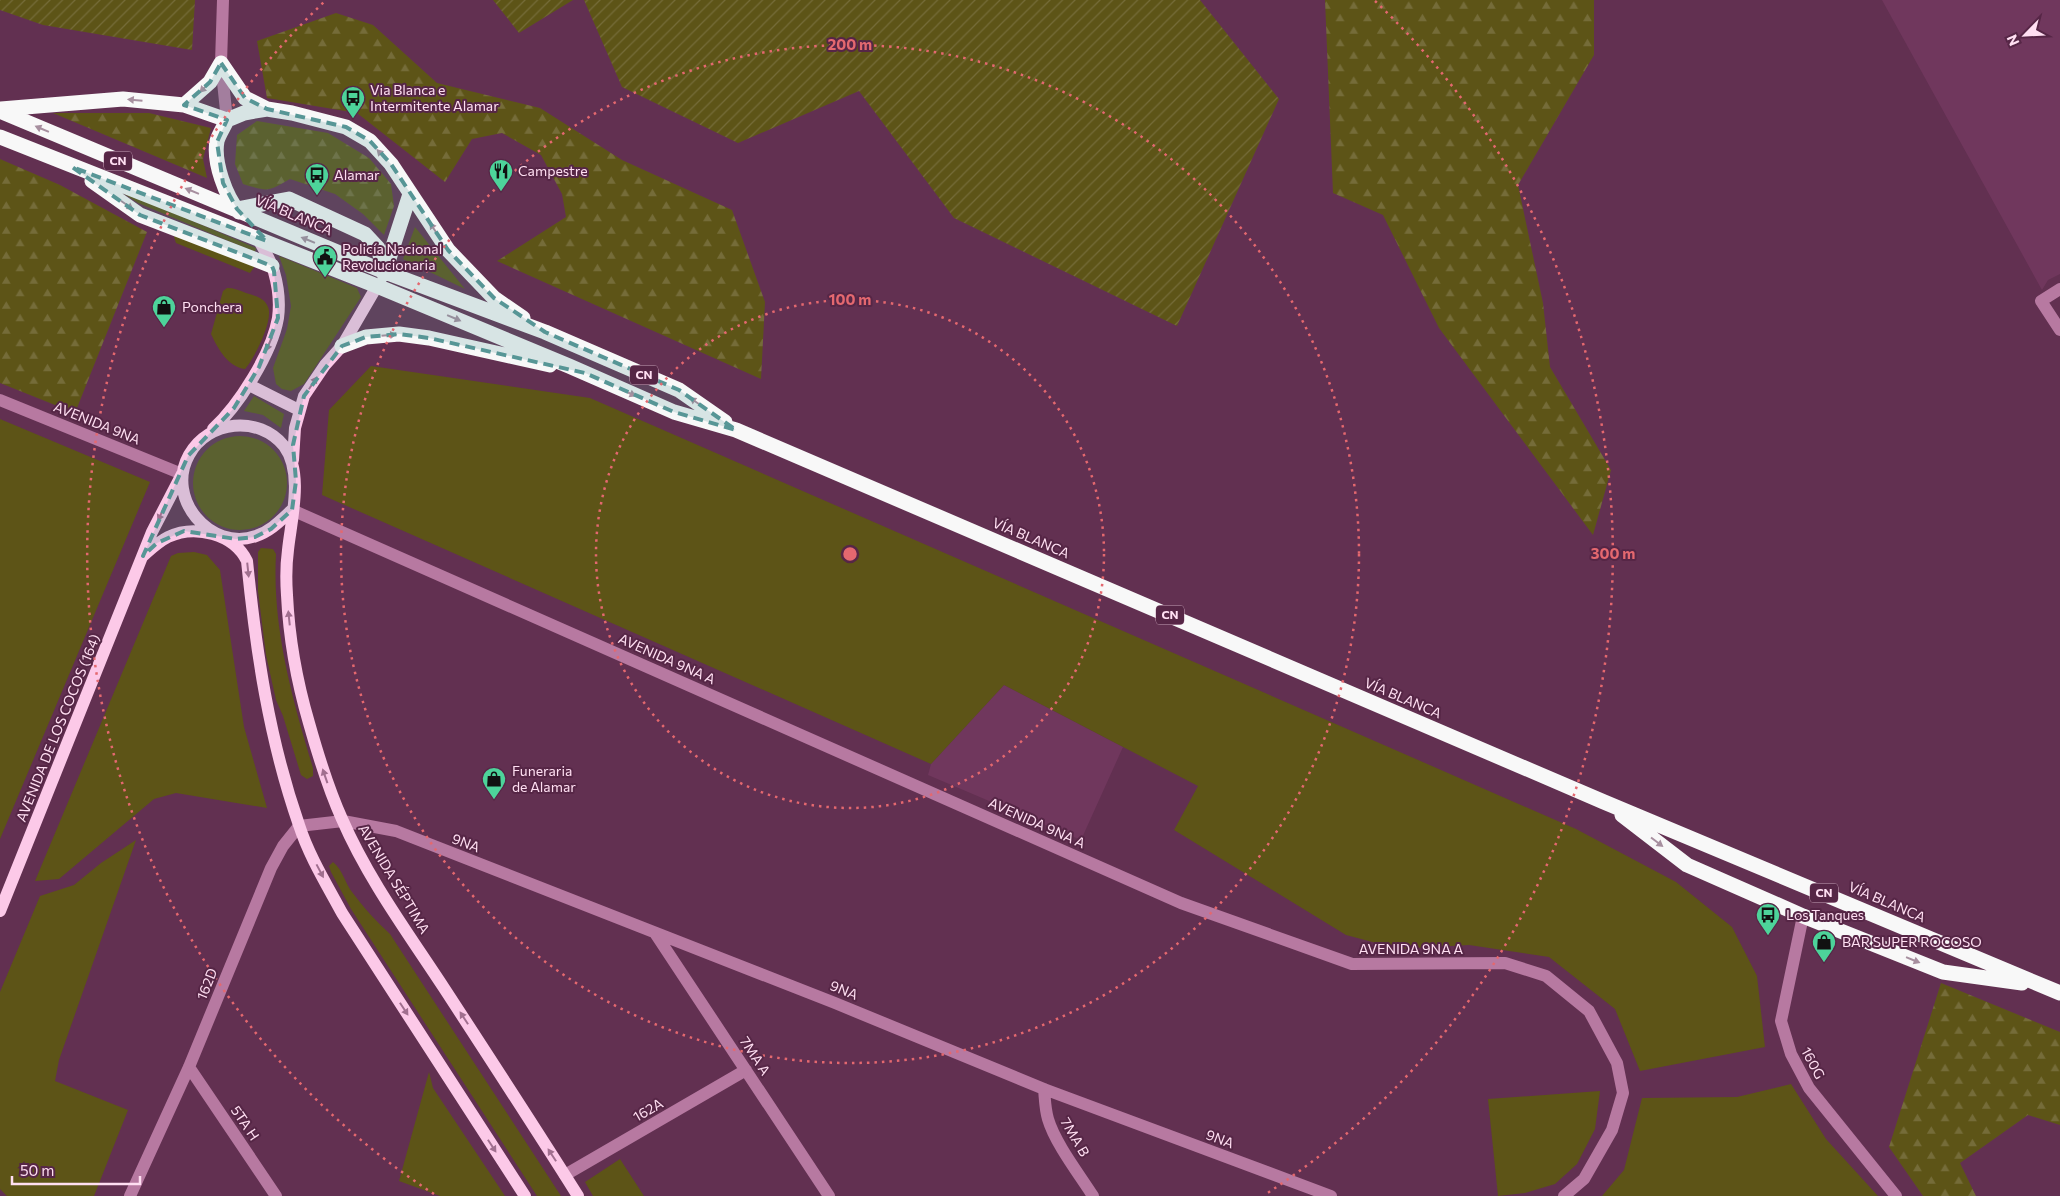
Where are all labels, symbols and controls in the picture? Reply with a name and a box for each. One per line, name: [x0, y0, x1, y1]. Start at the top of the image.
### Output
north arrow: [2000, 10, 2050, 60]
text: N: [2003, 32, 2023, 49]
text: 200 m: [828, 35, 872, 53]
one-way arrow: [199, 80, 211, 92]
place label: Via Blanca e Intermitente Alamar: [370, 81, 499, 114]
bus stop icon: Via Blanca e Intermitente Alamar: [340, 85, 366, 119]
one-way arrow: [127, 96, 143, 104]
one-way arrow: [35, 124, 49, 132]
one-way arrow: [376, 149, 388, 161]
road number: CN: [104, 152, 132, 170]
restaurant icon: Campestre: [488, 158, 514, 192]
bus stop icon: Alamar: [304, 162, 330, 196]
place label: Campestre: [518, 162, 588, 179]
place label: Alamar: [334, 166, 380, 183]
one-way arrow: [184, 187, 199, 195]
street label: VÍA BLANCA: [253, 191, 336, 239]
one-way arrow: [120, 200, 133, 210]
one-way arrow: [429, 222, 439, 236]
one-way arrow: [301, 235, 315, 243]
place label: Policía Nacional Revolucionaria: [342, 240, 442, 273]
public building icon: Policía Nacional Revolucionaria: [312, 244, 338, 278]
text: 100 m: [829, 290, 871, 308]
shop icon: Ponchera: [151, 294, 177, 328]
place label: Ponchera: [182, 298, 242, 315]
one-way arrow: [447, 314, 462, 322]
one-way arrow: [381, 331, 397, 339]
one-way arrow: [264, 337, 272, 351]
road number: CN: [630, 366, 658, 384]
one-way arrow: [308, 377, 317, 390]
one-way arrow: [622, 389, 636, 397]
street label: AVENIDA 9NA: [51, 397, 143, 448]
one-way arrow: [689, 397, 703, 407]
one-way arrow: [156, 507, 164, 521]
street label: VÍA BLANCA: [990, 514, 1073, 562]
text: 300 m: [1591, 544, 1635, 562]
centre of rings: [841, 545, 859, 563]
one-way arrow: [244, 562, 252, 578]
road number: CN: [1156, 606, 1184, 624]
one-way arrow: [285, 609, 293, 625]
street label: AVENIDA 9NA A: [616, 630, 719, 688]
street label: AVENIDA DE LOS COCOS (164): [12, 632, 103, 824]
street label: VÍA BLANCA: [1362, 674, 1445, 722]
place label: Funeraria de Alamar: [512, 762, 576, 795]
shop icon: Funeraria de Alamar: [481, 766, 507, 800]
one-way arrow: [321, 768, 328, 783]
street label: AVENIDA 9NA A: [986, 794, 1089, 852]
street label: AVENIDA SÉPTIMA: [355, 821, 434, 937]
street label: 9NA: [450, 829, 483, 856]
one-way arrow: [1650, 837, 1663, 848]
one-way arrow: [315, 864, 324, 877]
street label: VÍA BLANCA: [1846, 878, 1929, 926]
road number: CN: [1810, 884, 1838, 902]
bus stop icon: Los Tanques: [1755, 902, 1781, 936]
place label: Los Tanques: [1786, 906, 1864, 923]
shop icon: BAR SUPER ROCOSO: [1811, 929, 1837, 963]
place label: BAR SUPER ROCOSO: [1842, 933, 1982, 950]
street label: AVENIDA 9NA A: [1359, 940, 1463, 957]
one-way arrow: [1906, 956, 1921, 964]
street label: 162D: [193, 966, 221, 1002]
street label: 9NA: [828, 976, 861, 1003]
one-way arrow: [399, 1002, 409, 1016]
one-way arrow: [459, 1012, 468, 1025]
street label: 7MA A: [737, 1033, 774, 1079]
street label: 160G: [1798, 1044, 1829, 1082]
street label: 162A: [630, 1094, 666, 1125]
street label: 5TA H: [228, 1102, 263, 1143]
street label: 7MA B: [1058, 1114, 1093, 1159]
street label: 9NA: [1204, 1125, 1237, 1152]
one-way arrow: [488, 1139, 497, 1152]
one-way arrow: [547, 1148, 557, 1162]
scale bar: [12, 1154, 140, 1186]
text: 50 m: [20, 1161, 54, 1179]

